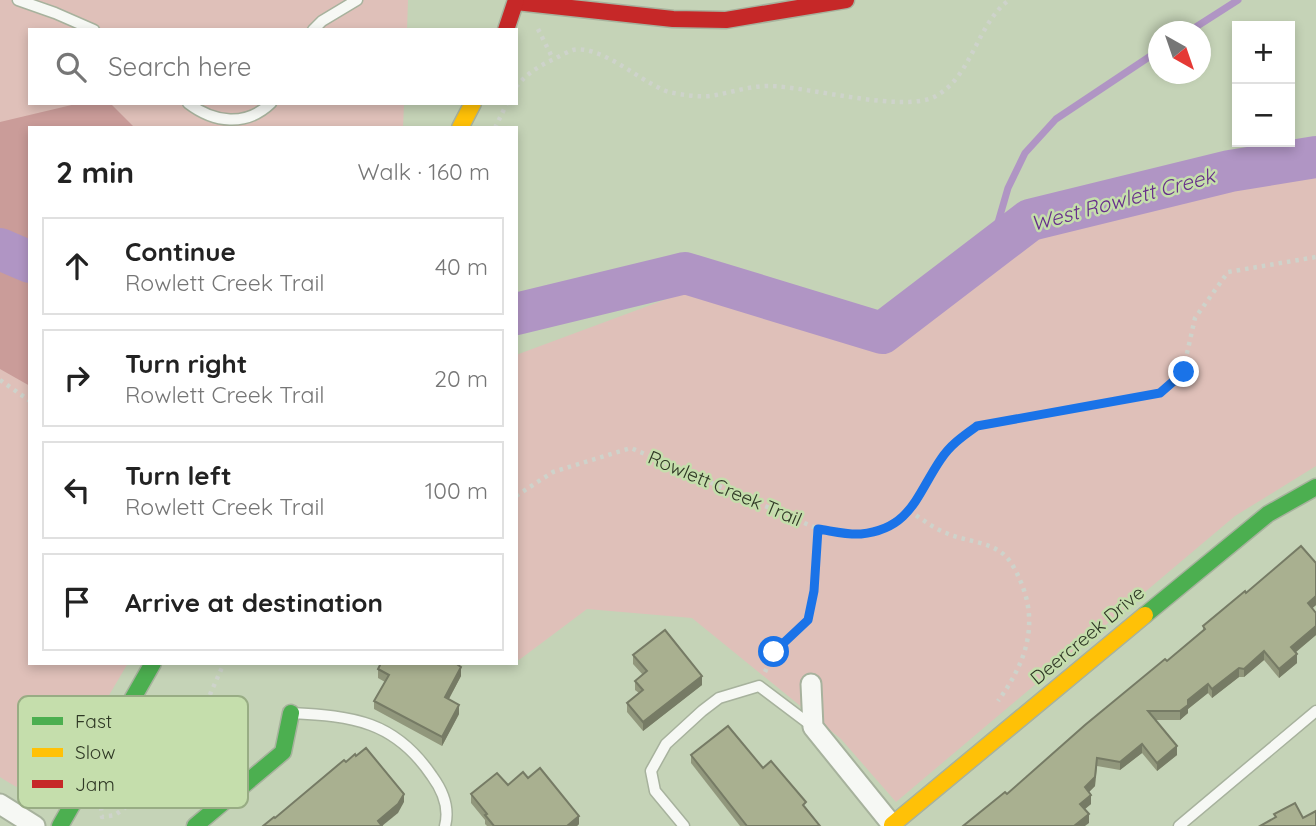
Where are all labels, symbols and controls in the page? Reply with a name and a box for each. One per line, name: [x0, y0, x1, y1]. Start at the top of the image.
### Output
north arrow: [1148, 21, 1211, 84]
map controls: [1232, 21, 1295, 147]
button: +: [1232, 21, 1295, 84]
search box: [28, 28, 518, 105]
icon: search: [52, 48, 90, 86]
text: Search here: [108, 50, 252, 83]
button: −: [1232, 84, 1295, 147]
text: 2 min: [56, 153, 134, 191]
text: Walk · 160 m: [358, 157, 490, 186]
water label: West Rowlett Creek: [1028, 161, 1219, 236]
text: Continue: [125, 235, 236, 268]
icon: ahead: [58, 247, 96, 285]
text: 40 m: [435, 252, 488, 281]
text: Rowlett Creek Trail: [125, 268, 325, 297]
text: Turn right: [125, 347, 247, 380]
route end: [1168, 356, 1199, 387]
icon: right: [58, 359, 96, 397]
text: 20 m: [434, 364, 488, 393]
text: Rowlett Creek Trail: [125, 380, 325, 409]
street label: Rowlett Creek Trail: [644, 445, 806, 531]
text: Turn left: [125, 459, 232, 492]
icon: left: [58, 471, 96, 509]
text: 100 m: [425, 476, 488, 505]
text: Rowlett Creek Trail: [125, 492, 325, 521]
street label: Deercreek Drive: [1025, 580, 1149, 690]
icon: arrive: [58, 583, 96, 621]
text: Arrive at destination: [125, 586, 383, 619]
route start: [758, 636, 789, 667]
legend: [18, 696, 248, 808]
text: Fast: [75, 709, 112, 733]
text: Slow: [75, 740, 116, 764]
text: Jam: [75, 772, 115, 796]

